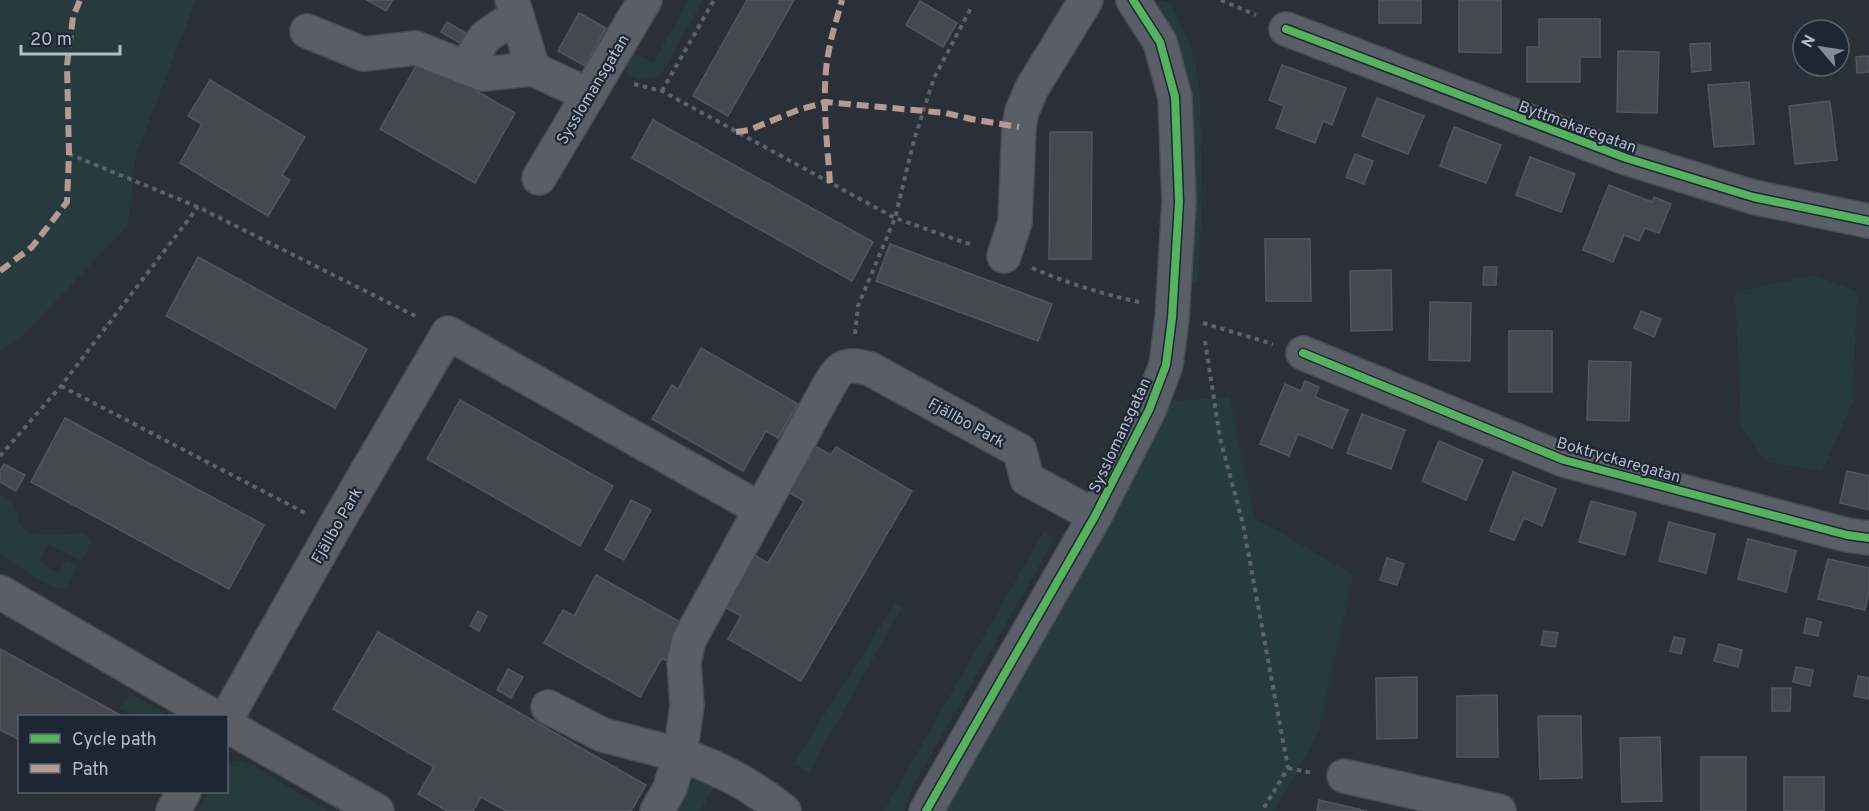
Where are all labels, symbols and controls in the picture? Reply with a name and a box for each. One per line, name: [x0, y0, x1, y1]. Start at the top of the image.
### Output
scale bar: [21, 18, 120, 56]
north arrow: [1791, 18, 1851, 78]
text: 20 m: [30, 29, 72, 52]
street label: Sysslomansgatan: [553, 31, 634, 149]
text: N: [1798, 32, 1821, 52]
street label: Byttmakaregatan: [1516, 97, 1639, 159]
street label: Sysslomansgatan: [1085, 375, 1156, 497]
street label: Fjällbo Park: [924, 394, 1008, 453]
street label: Boktryckaregatan: [1554, 434, 1683, 488]
street label: Fjällbo Park: [308, 484, 368, 568]
legend: [18, 715, 228, 793]
text: Cycle path: [72, 729, 157, 752]
text: Path: [72, 759, 109, 782]

